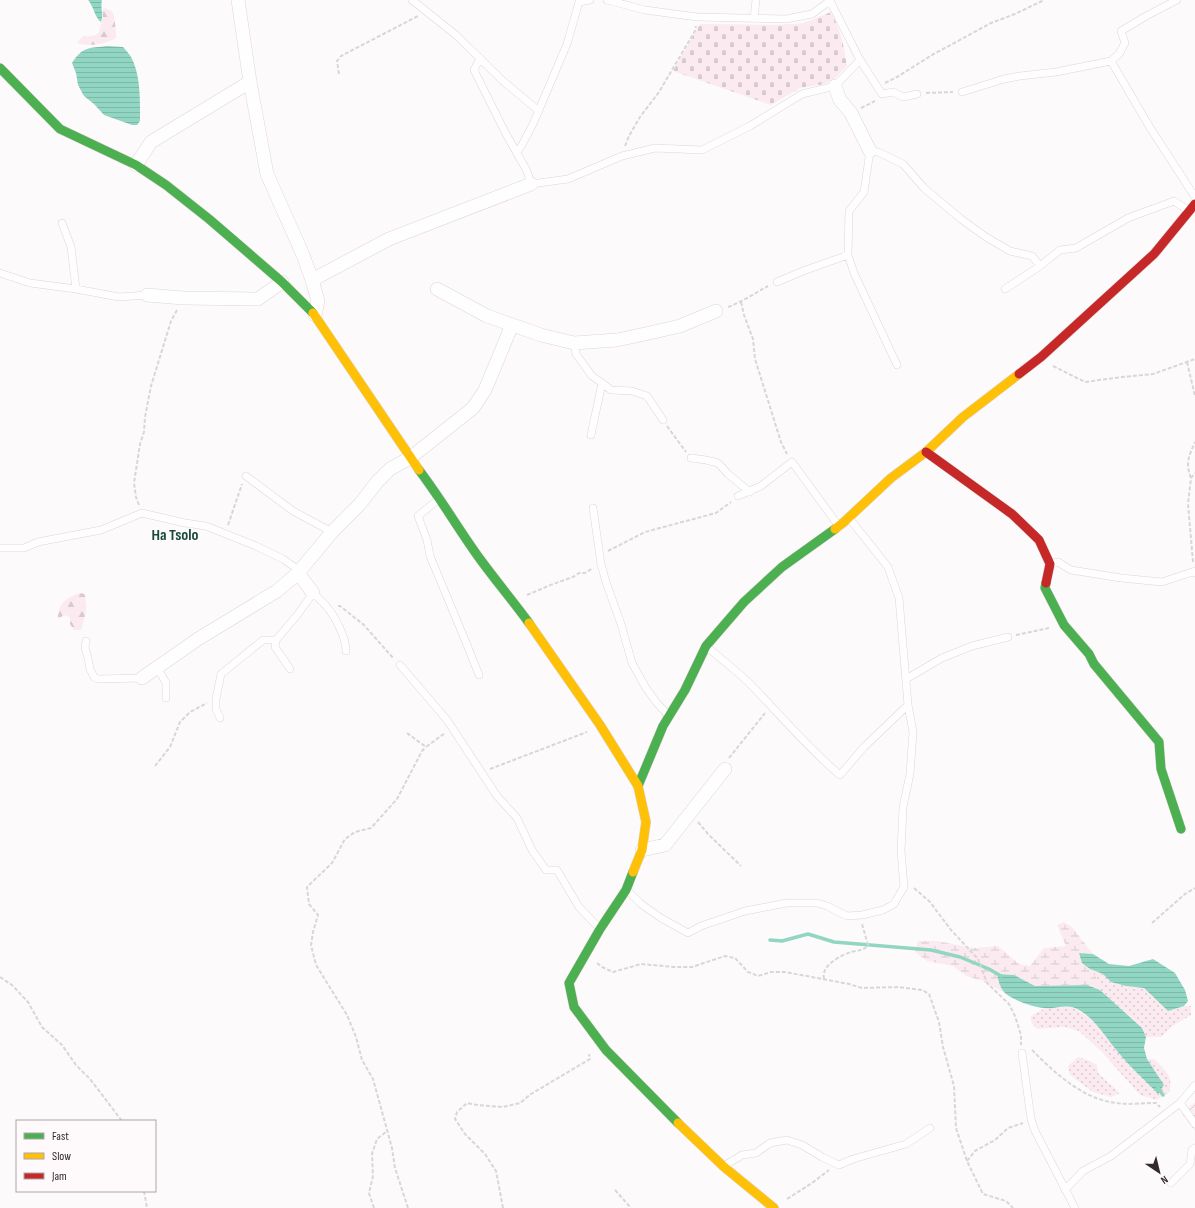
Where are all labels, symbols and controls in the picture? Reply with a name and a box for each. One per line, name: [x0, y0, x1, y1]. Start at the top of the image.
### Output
district label: Ha Tsolo: [151, 526, 199, 545]
legend: [16, 1120, 156, 1192]
text: Fast: [52, 1129, 69, 1144]
text: Slow: [52, 1149, 71, 1164]
north arrow: [1139, 1152, 1179, 1192]
text: Jam: [51, 1169, 67, 1184]
text: N: [1158, 1173, 1171, 1187]

